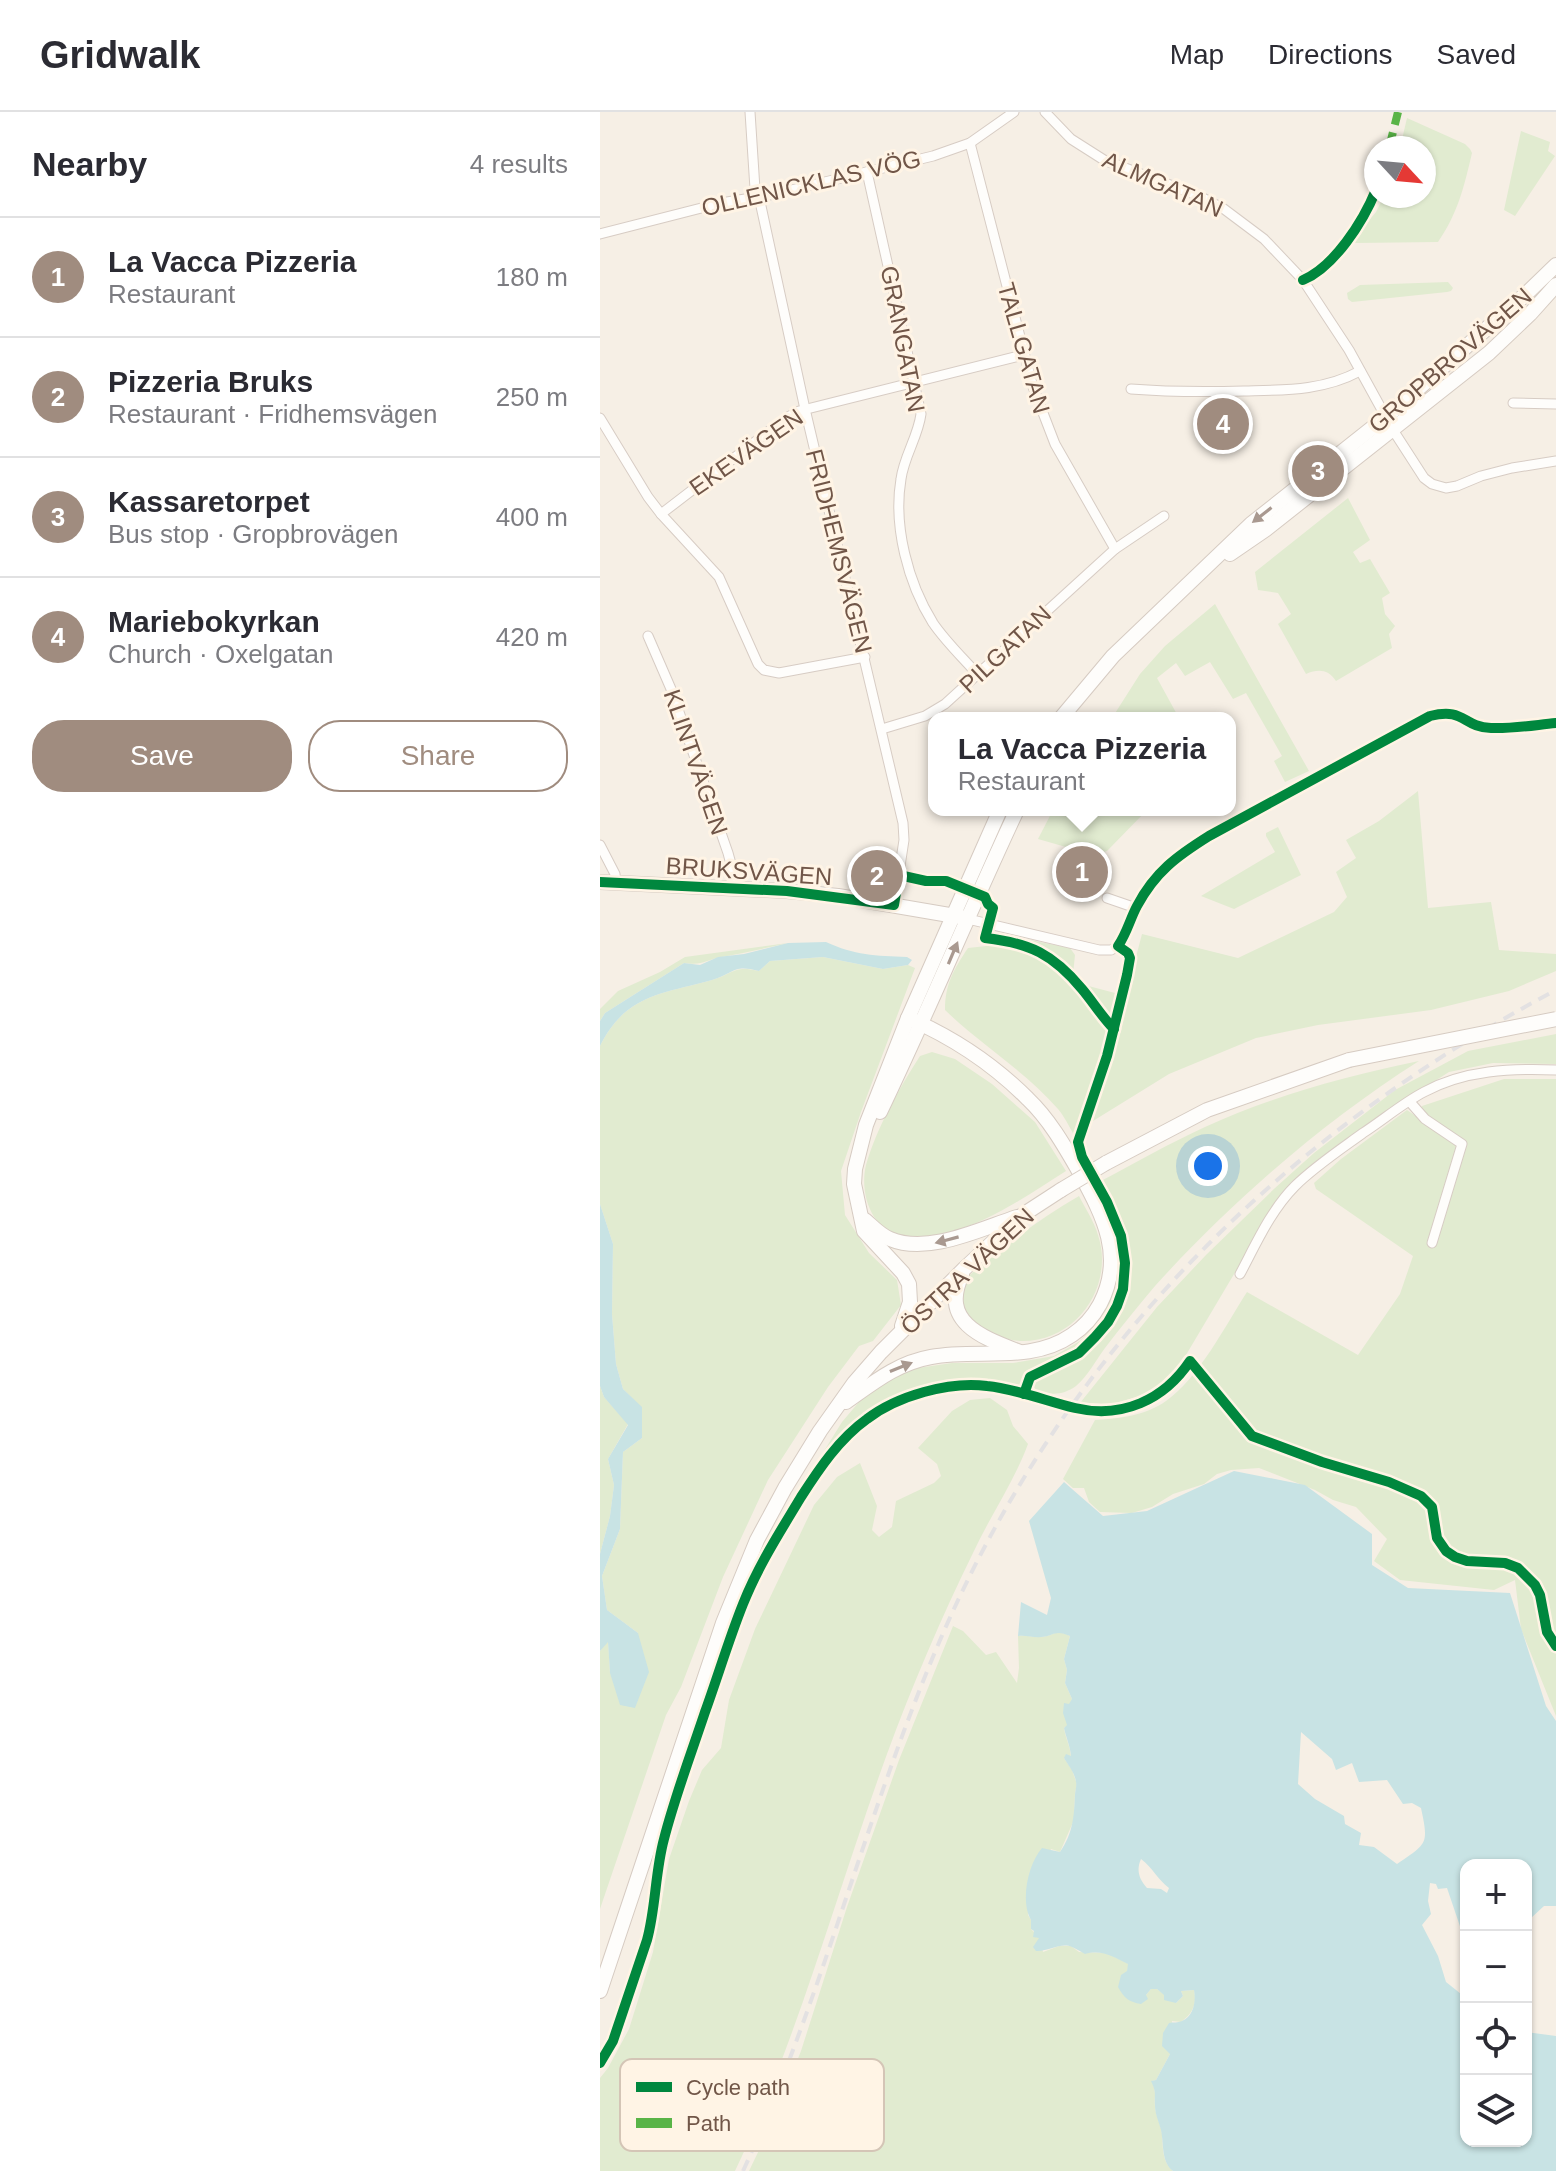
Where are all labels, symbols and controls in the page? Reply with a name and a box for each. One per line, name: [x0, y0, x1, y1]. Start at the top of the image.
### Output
text: Gridwalk: [40, 34, 201, 76]
text: Map: [1170, 39, 1224, 70]
text: Directions: [1268, 39, 1393, 70]
text: Saved: [1437, 39, 1516, 70]
north arrow: [1364, 136, 1436, 208]
text: Nearby: [32, 145, 147, 183]
street label: OLLENICKLAS VÖG: [699, 145, 923, 221]
street label: ALMGATAN: [1099, 146, 1227, 222]
text: 4 results: [470, 149, 568, 179]
text: La Vacca Pizzeria: [108, 245, 357, 278]
text: 1: [51, 262, 65, 292]
text: 180 m: [496, 262, 568, 292]
street label: GRANGATAN: [876, 264, 930, 414]
text: Restaurant: [108, 279, 235, 309]
street label: TALLGATAN: [992, 280, 1056, 416]
street label: GROPBROVÄGEN: [1363, 282, 1537, 438]
text: Pizzeria Bruks: [108, 365, 313, 398]
text: 2: [51, 382, 65, 412]
text: 250 m: [496, 382, 568, 412]
pin: 4: [1197, 394, 1249, 454]
text: Restaurant · Fridhemsvägen: [108, 399, 437, 429]
street label: EKEVÄGEN: [684, 403, 808, 501]
pin: 3: [1292, 441, 1344, 501]
street label: FRIDHEMSVÄGEN: [801, 446, 877, 656]
text: Kassaretorpet: [108, 485, 310, 518]
text: 3: [51, 502, 65, 532]
text: 400 m: [496, 502, 568, 532]
one-way arrow: [1252, 506, 1272, 522]
text: Bus stop · Gropbrovägen: [108, 519, 399, 549]
street label: PILGATAN: [954, 600, 1056, 698]
text: Mariebokyrkan: [108, 605, 320, 638]
text: 4: [51, 622, 65, 652]
text: 420 m: [496, 622, 568, 652]
text: Church · Oxelgatan: [108, 639, 333, 669]
street label: KLINTVÄGEN: [658, 686, 734, 838]
popup: [928, 712, 1236, 816]
button: Save: [32, 720, 292, 792]
button: Share: [308, 720, 568, 792]
text: La Vacca Pizzeria: [958, 732, 1206, 765]
text: Restaurant: [958, 766, 1085, 796]
pin: 1: [1056, 842, 1108, 902]
pin: 2: [851, 846, 903, 906]
street label: BRUKSVÄGEN: [665, 852, 833, 890]
one-way arrow: [947, 941, 960, 965]
your location: [1188, 1146, 1228, 1186]
street label: ÖSTRA VÄGEN: [895, 1202, 1039, 1340]
one-way arrow: [934, 1234, 959, 1246]
one-way arrow: [889, 1360, 913, 1373]
map controls: [1460, 1859, 1532, 2147]
button: +: [1460, 1859, 1532, 1931]
button: −: [1460, 1931, 1532, 2003]
button: locate: [1460, 2003, 1532, 2075]
legend: [620, 2059, 884, 2151]
text: Cycle path: [686, 2075, 790, 2100]
button: layers: [1460, 2075, 1532, 2147]
text: Path: [686, 2111, 731, 2136]

